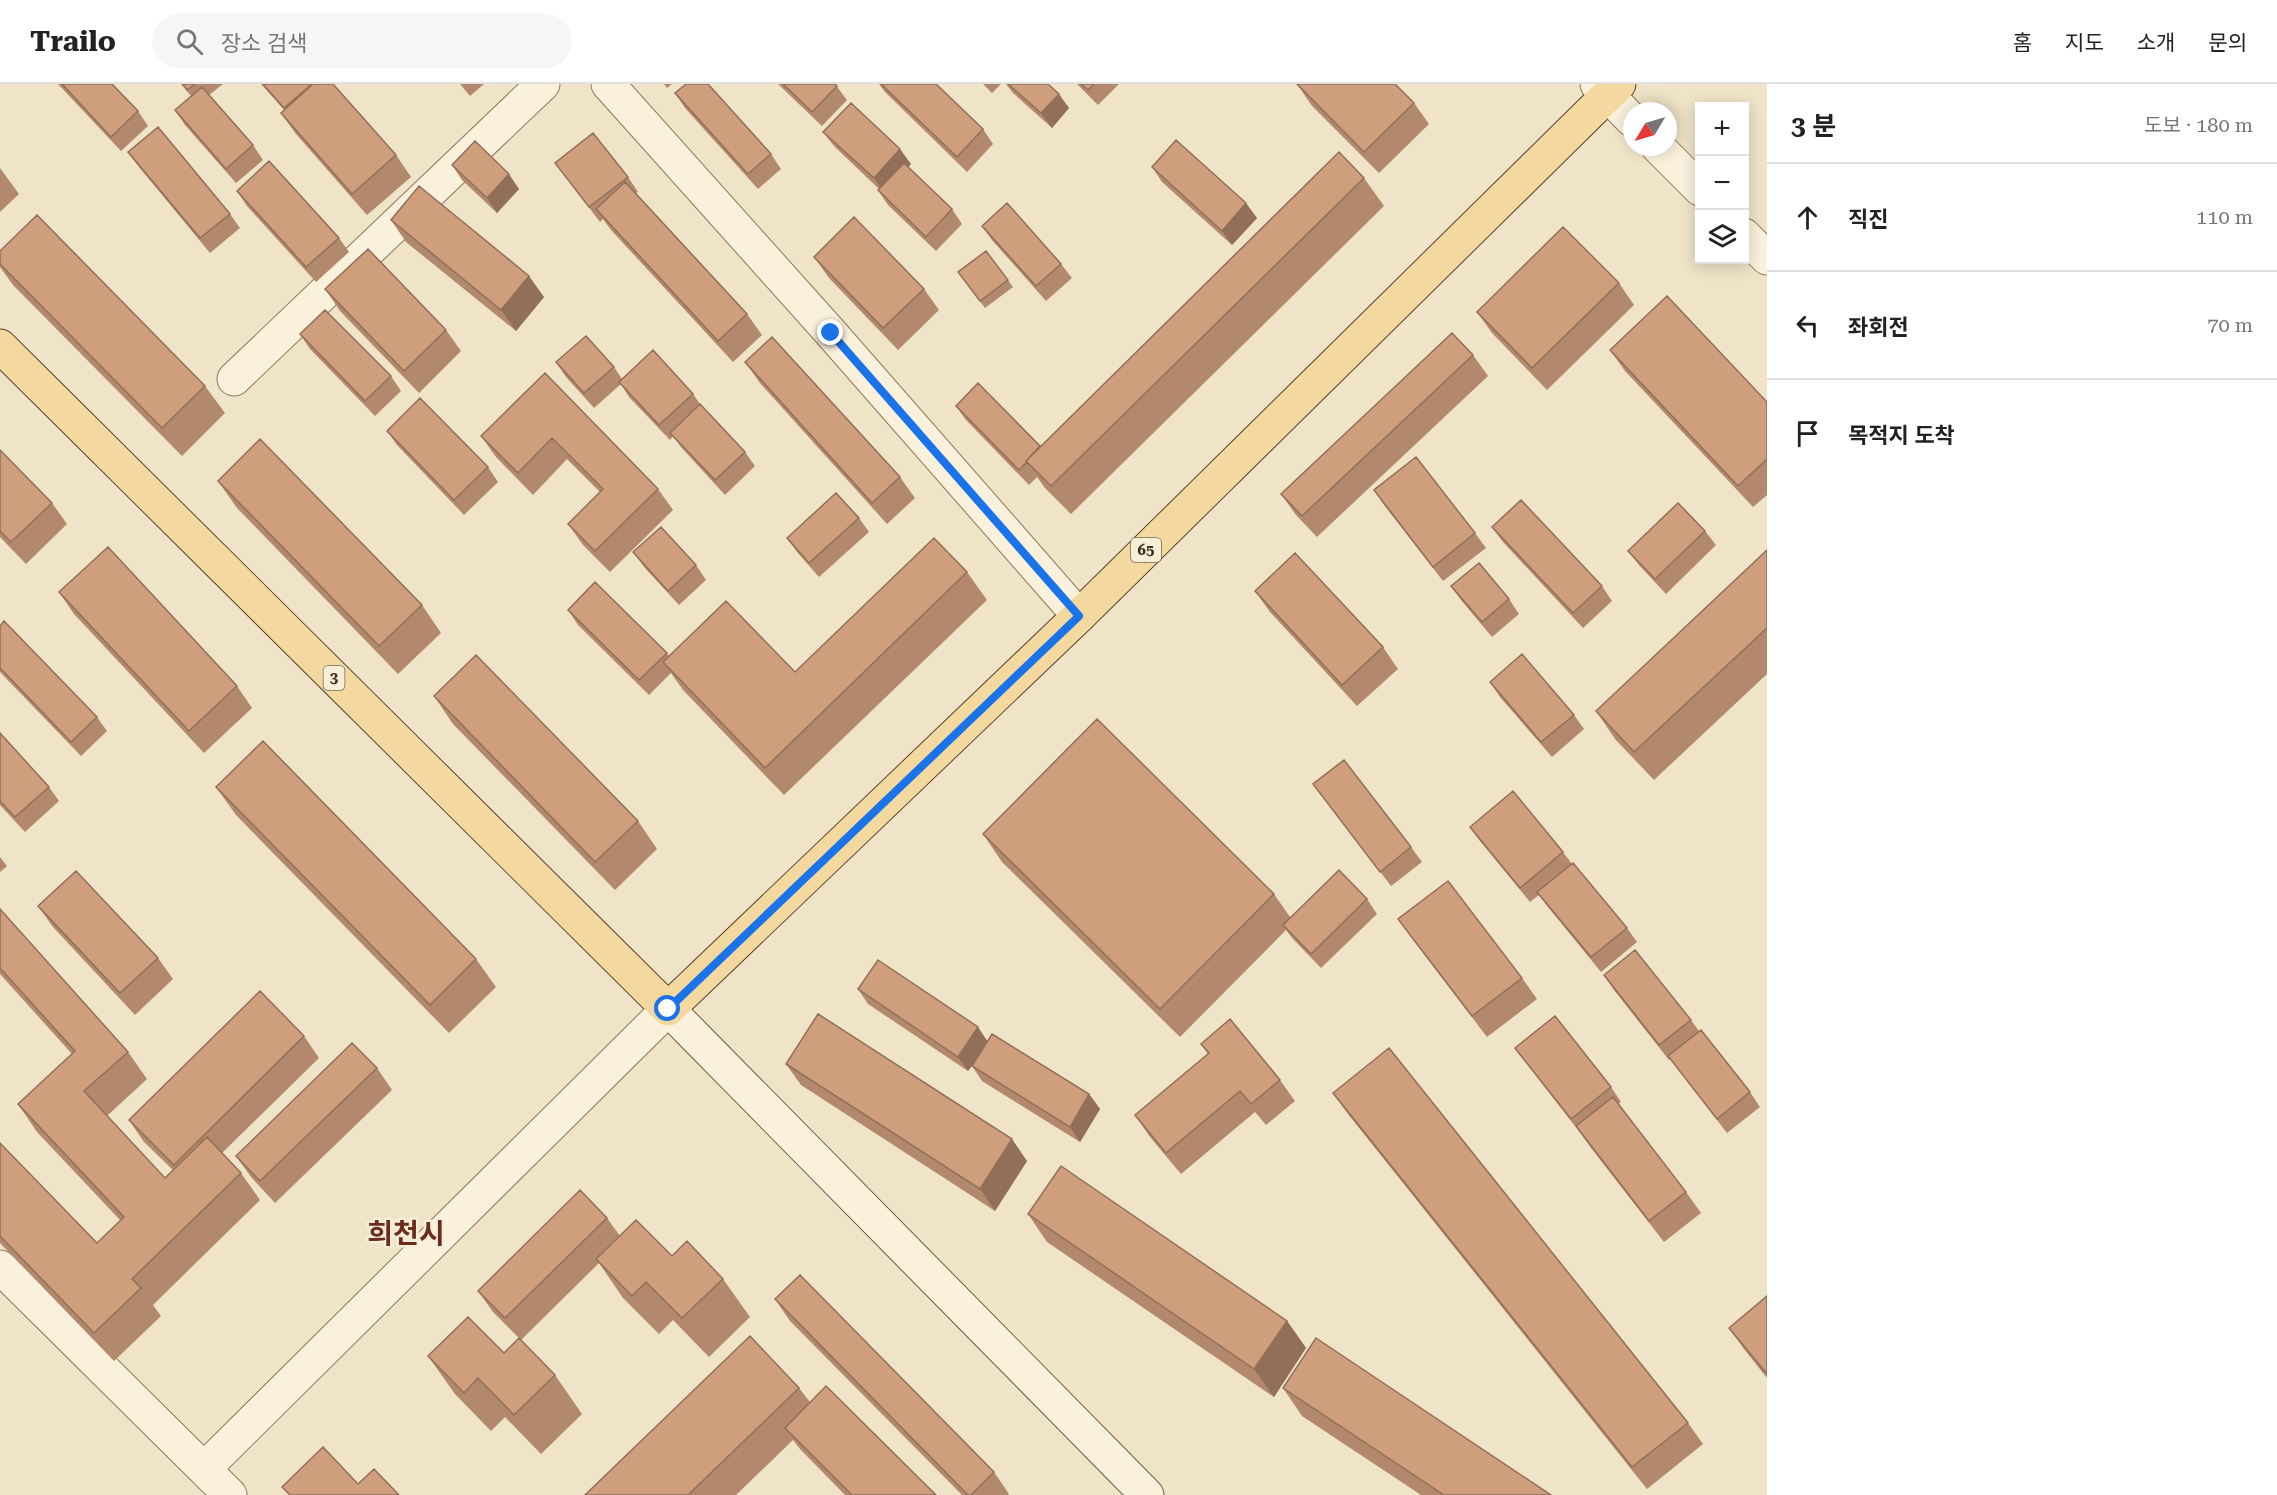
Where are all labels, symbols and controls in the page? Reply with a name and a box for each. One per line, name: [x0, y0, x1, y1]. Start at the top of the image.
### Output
search box: [152, 14, 572, 68]
text: Trailo: [30, 25, 116, 58]
icon: search: [173, 25, 206, 58]
text: 장소 검색: [221, 31, 307, 56]
text: 홈: [2013, 31, 2032, 55]
text: 지도: [2065, 31, 2104, 55]
text: 소개: [2137, 31, 2175, 55]
text: 문의: [2208, 31, 2247, 55]
north arrow: [1623, 102, 1677, 156]
map controls: [1695, 102, 1749, 264]
button: +: [1695, 102, 1749, 156]
text: 3 분: [1791, 111, 1836, 141]
text: 도보 · 180 m: [2144, 113, 2253, 137]
button: −: [1695, 156, 1749, 210]
icon: ahead: [1791, 201, 1824, 234]
text: 110 m: [2196, 205, 2253, 229]
text: 직진: [1848, 207, 1888, 232]
button: layers: [1695, 210, 1749, 264]
icon: left: [1791, 309, 1824, 342]
text: 70 m: [2207, 313, 2253, 337]
text: 좌회전: [1848, 315, 1909, 340]
route end: [817, 319, 843, 345]
icon: arrive: [1791, 417, 1824, 450]
text: 목적지 도착: [1848, 423, 1955, 448]
road number: 65: [1131, 538, 1161, 562]
road number: 3: [324, 666, 344, 690]
route start: [654, 995, 680, 1021]
district label: 희천시: [367, 1217, 445, 1250]

